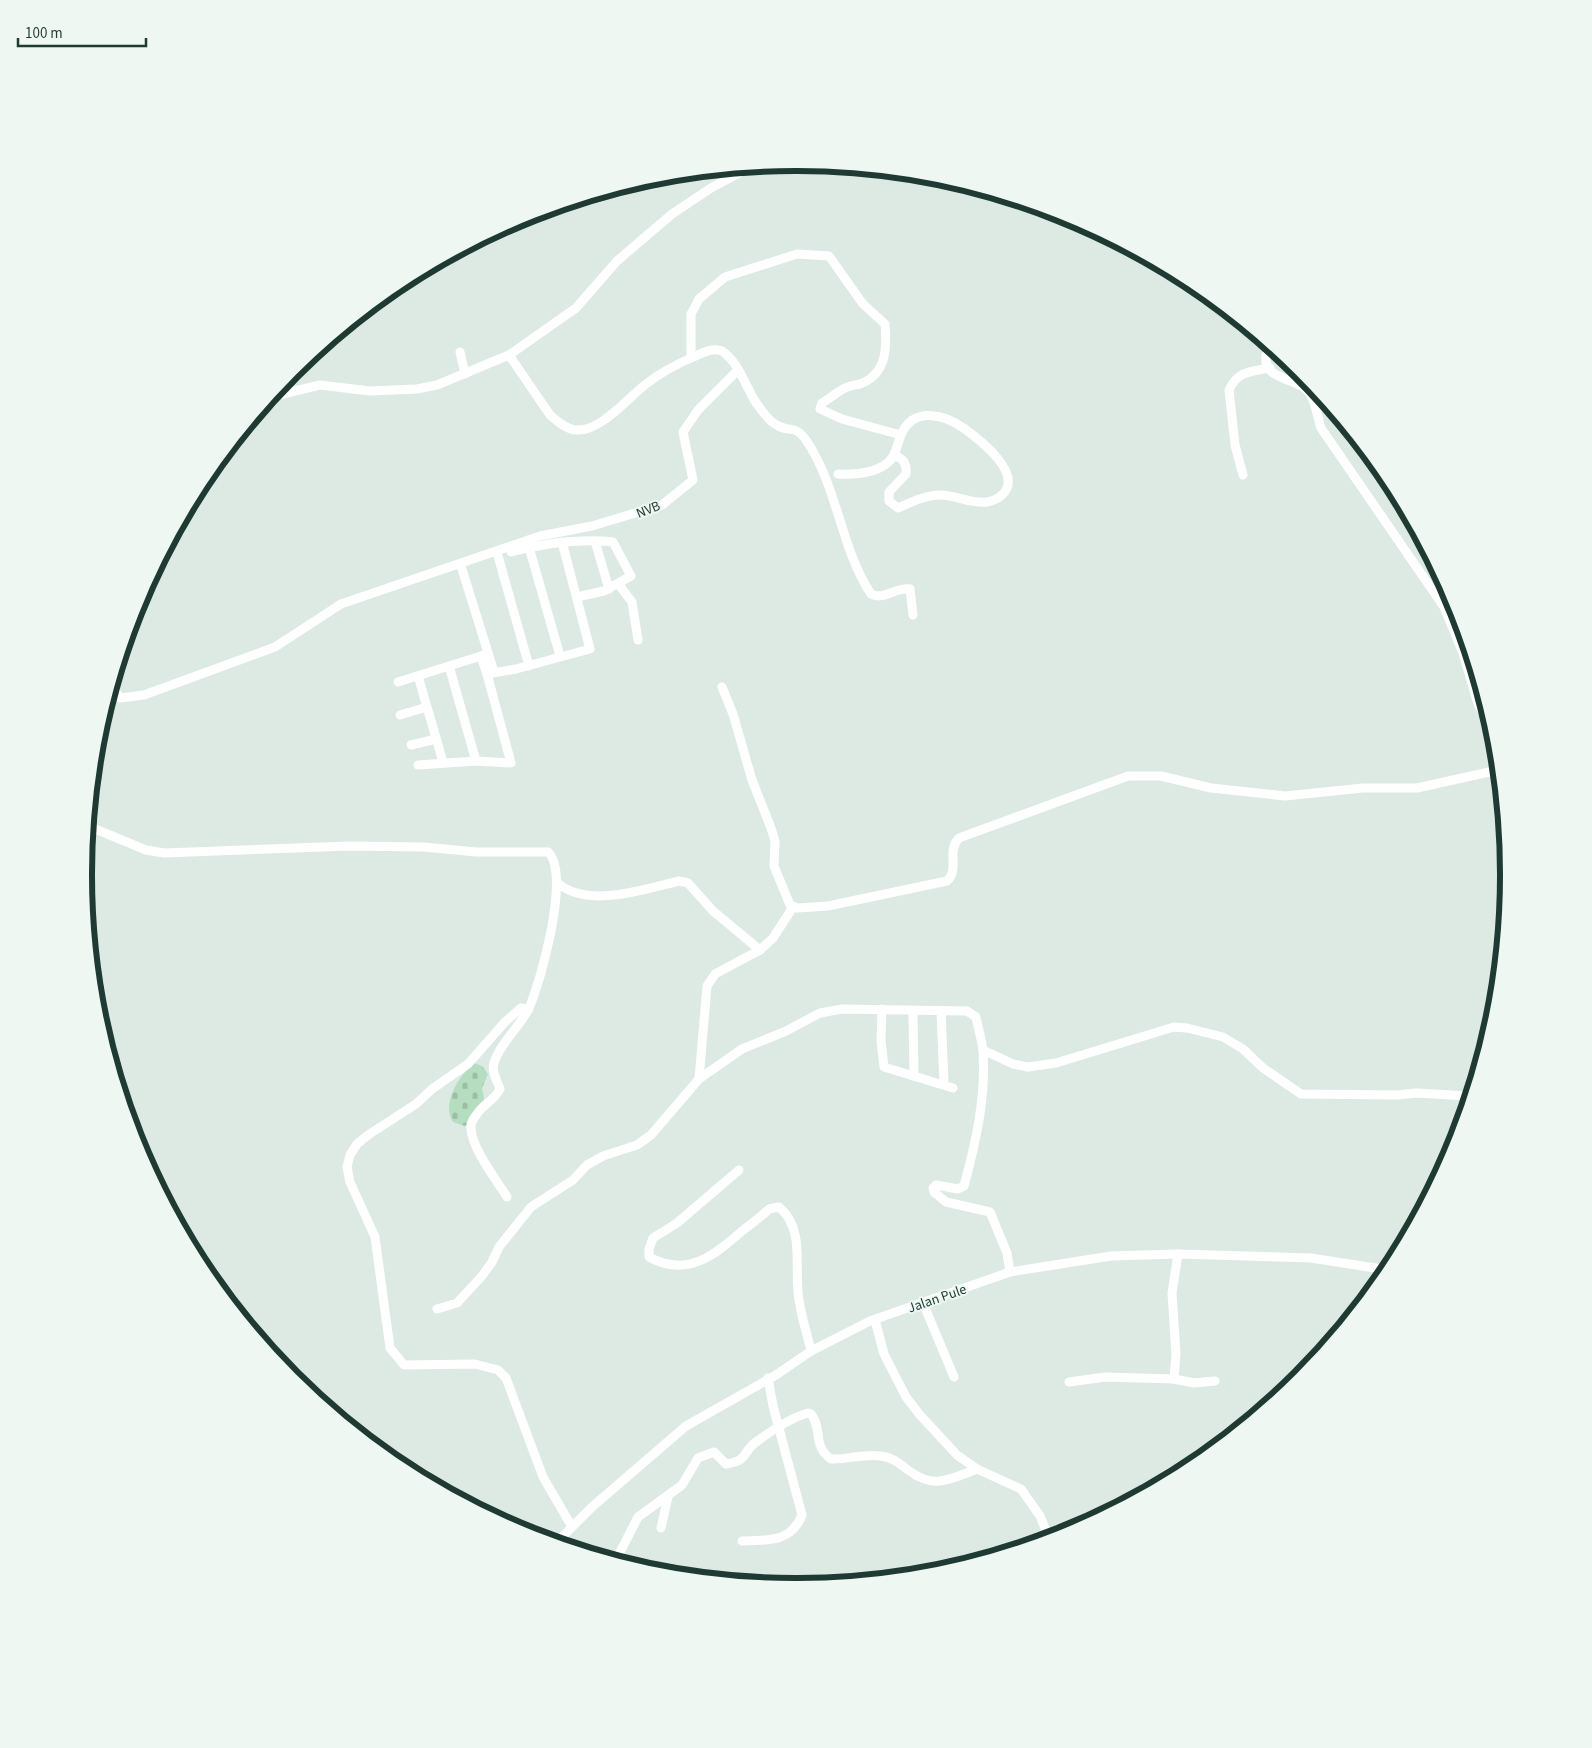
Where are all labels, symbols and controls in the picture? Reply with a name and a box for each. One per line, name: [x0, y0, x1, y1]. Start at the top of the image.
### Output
scale bar: [18, 15, 145, 47]
text: 100 m: [25, 23, 63, 44]
street label: NVB: [633, 496, 663, 524]
street label: Jalan Pule: [905, 1280, 969, 1318]

